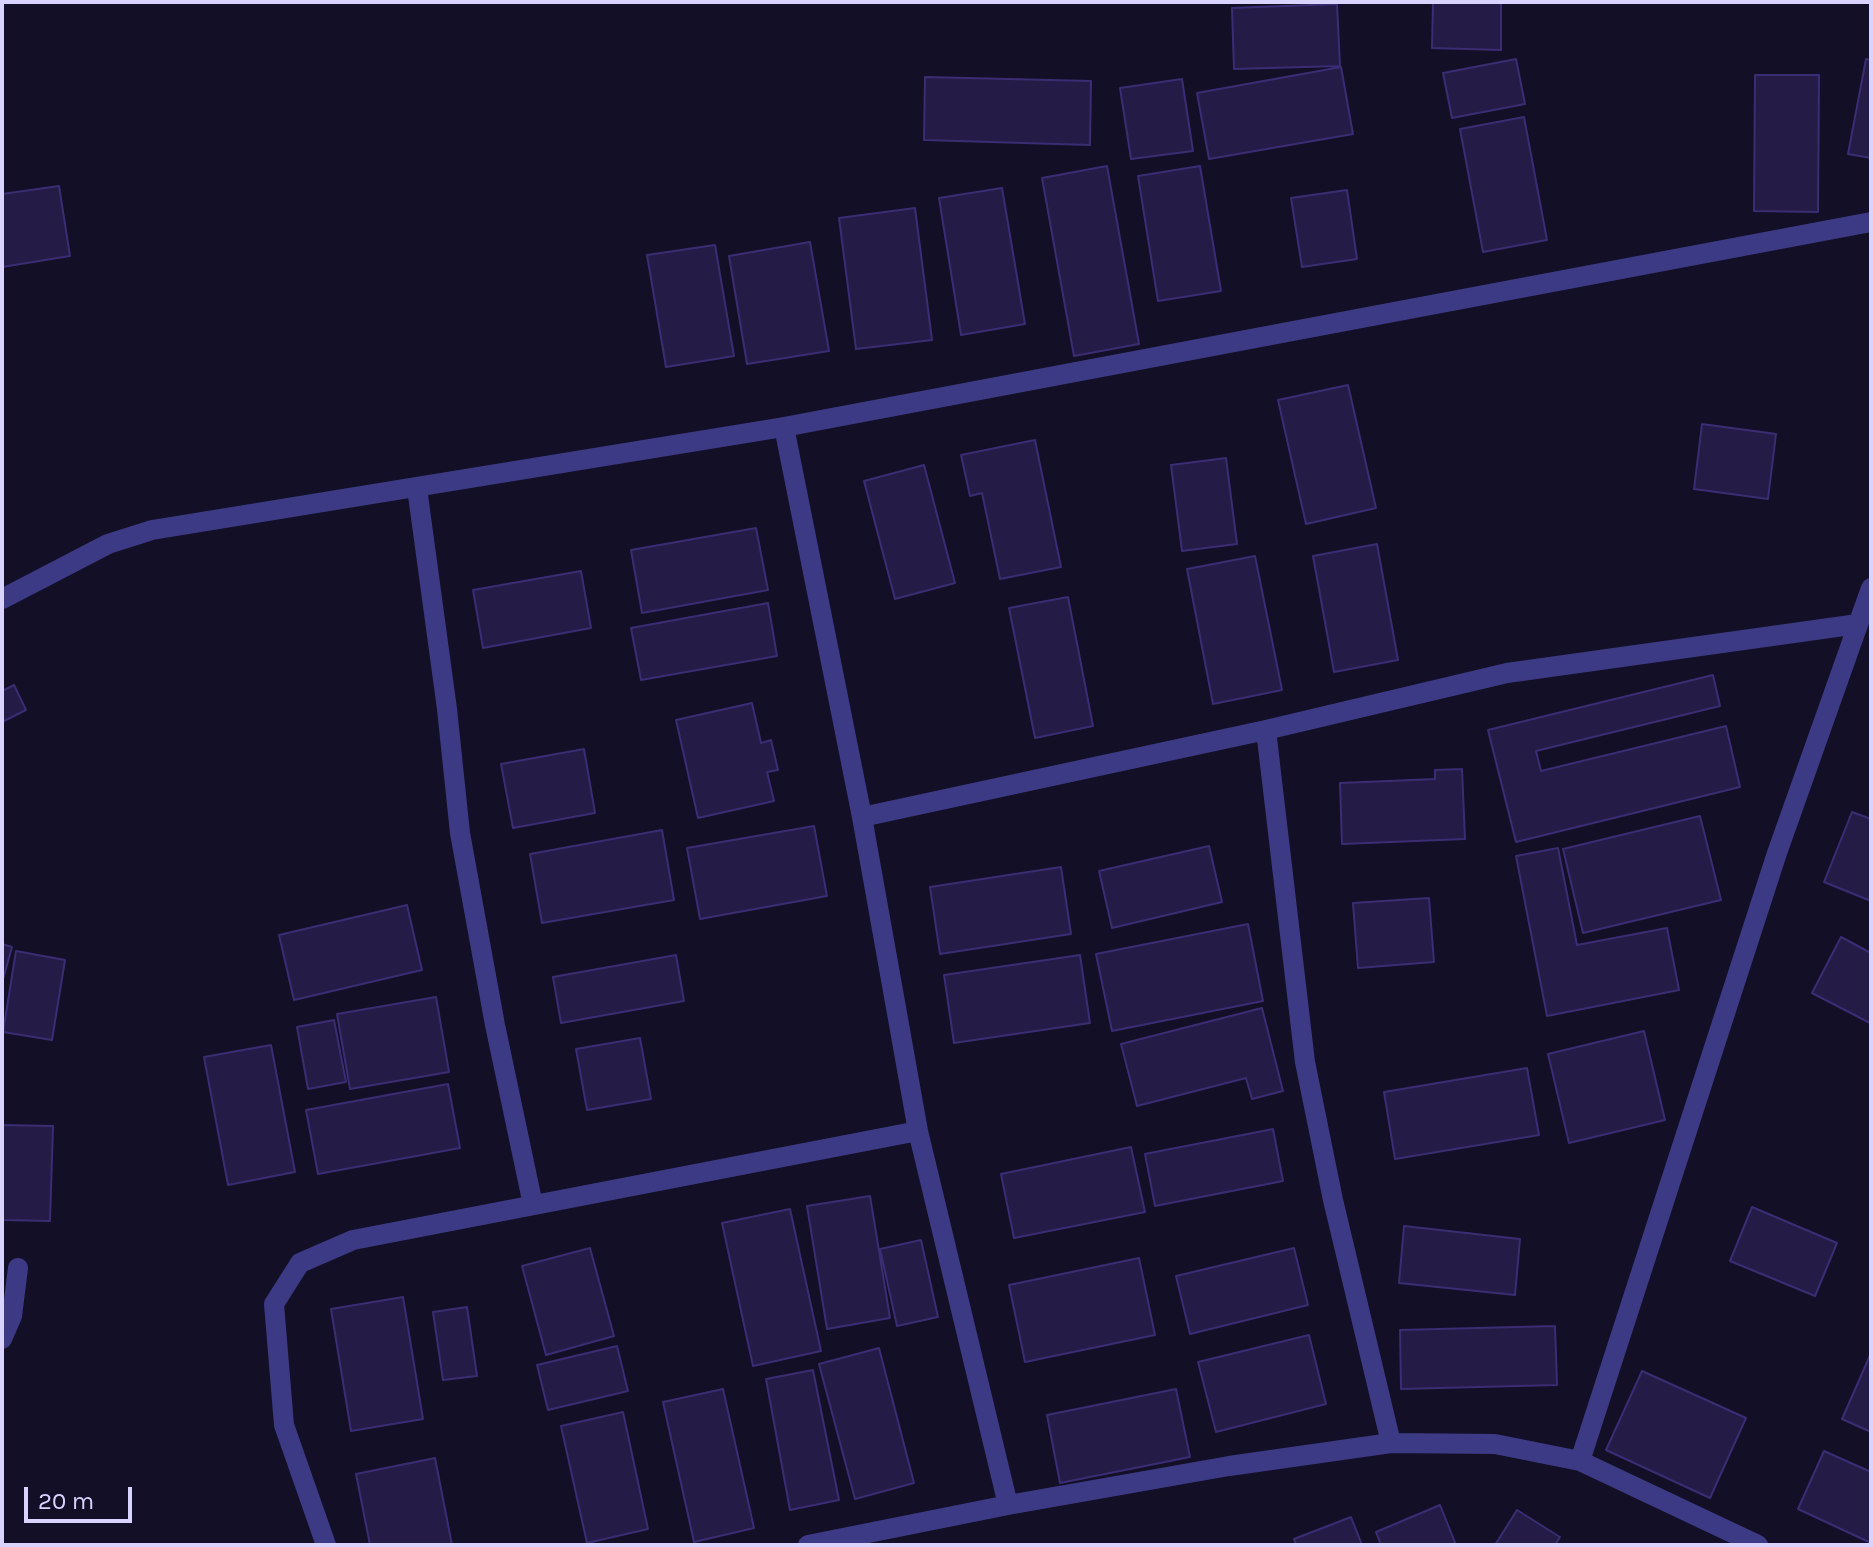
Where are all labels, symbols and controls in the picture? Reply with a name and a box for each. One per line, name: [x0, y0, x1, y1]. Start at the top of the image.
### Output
scale bar: [28, 1471, 136, 1521]
text: 20 m: [38, 1487, 94, 1515]

